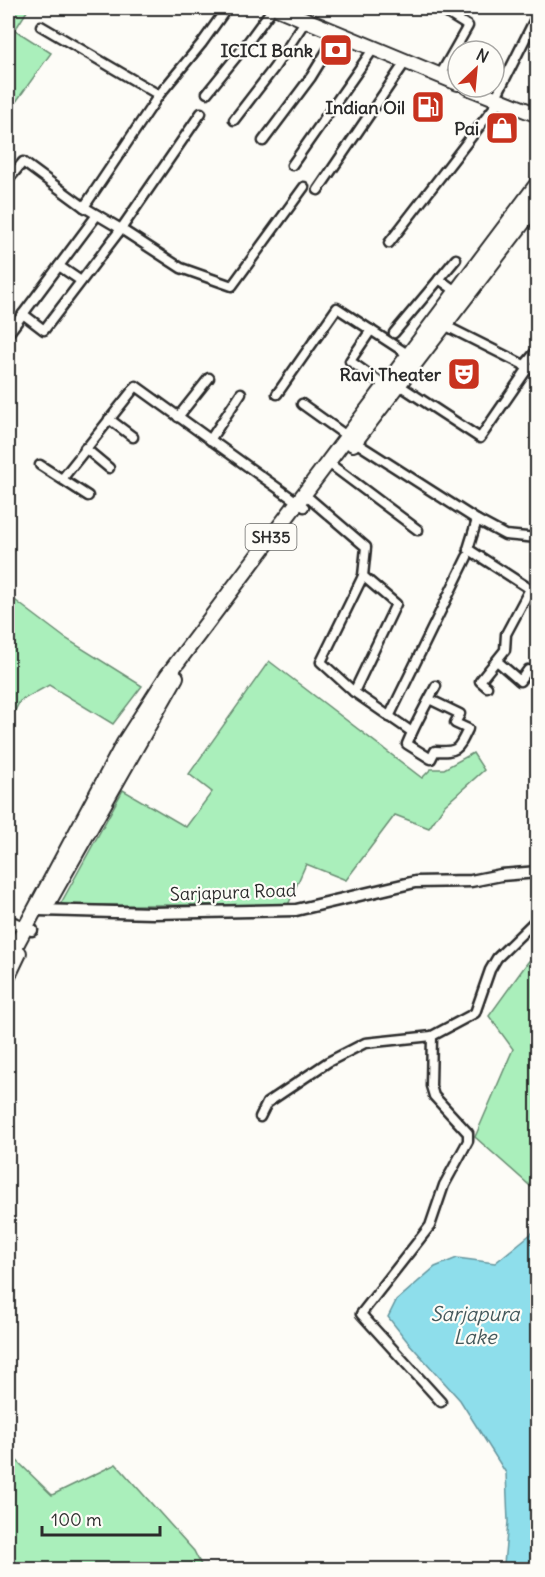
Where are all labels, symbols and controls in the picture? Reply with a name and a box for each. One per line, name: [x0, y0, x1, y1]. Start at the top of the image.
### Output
bank icon: ICICI Bank: [318, 32, 354, 68]
place label: ICICI Bank: [220, 39, 313, 62]
north arrow: [446, 39, 506, 99]
text: N: [473, 44, 492, 67]
fuel station icon: Indian Oil: [410, 89, 446, 125]
place label: Indian Oil: [325, 96, 405, 119]
shop icon: Pai: [484, 110, 520, 146]
place label: Pai: [454, 117, 479, 140]
theatre icon: Ravi Theater: [446, 356, 482, 392]
place label: Ravi Theater: [340, 363, 442, 386]
road number: SH35: [246, 524, 296, 550]
street label: Sarjapura Road: [169, 878, 297, 906]
water label: Sarjapura Lake: [430, 1301, 521, 1349]
scale bar: [42, 1499, 160, 1537]
text: 100 m: [51, 1508, 102, 1531]

